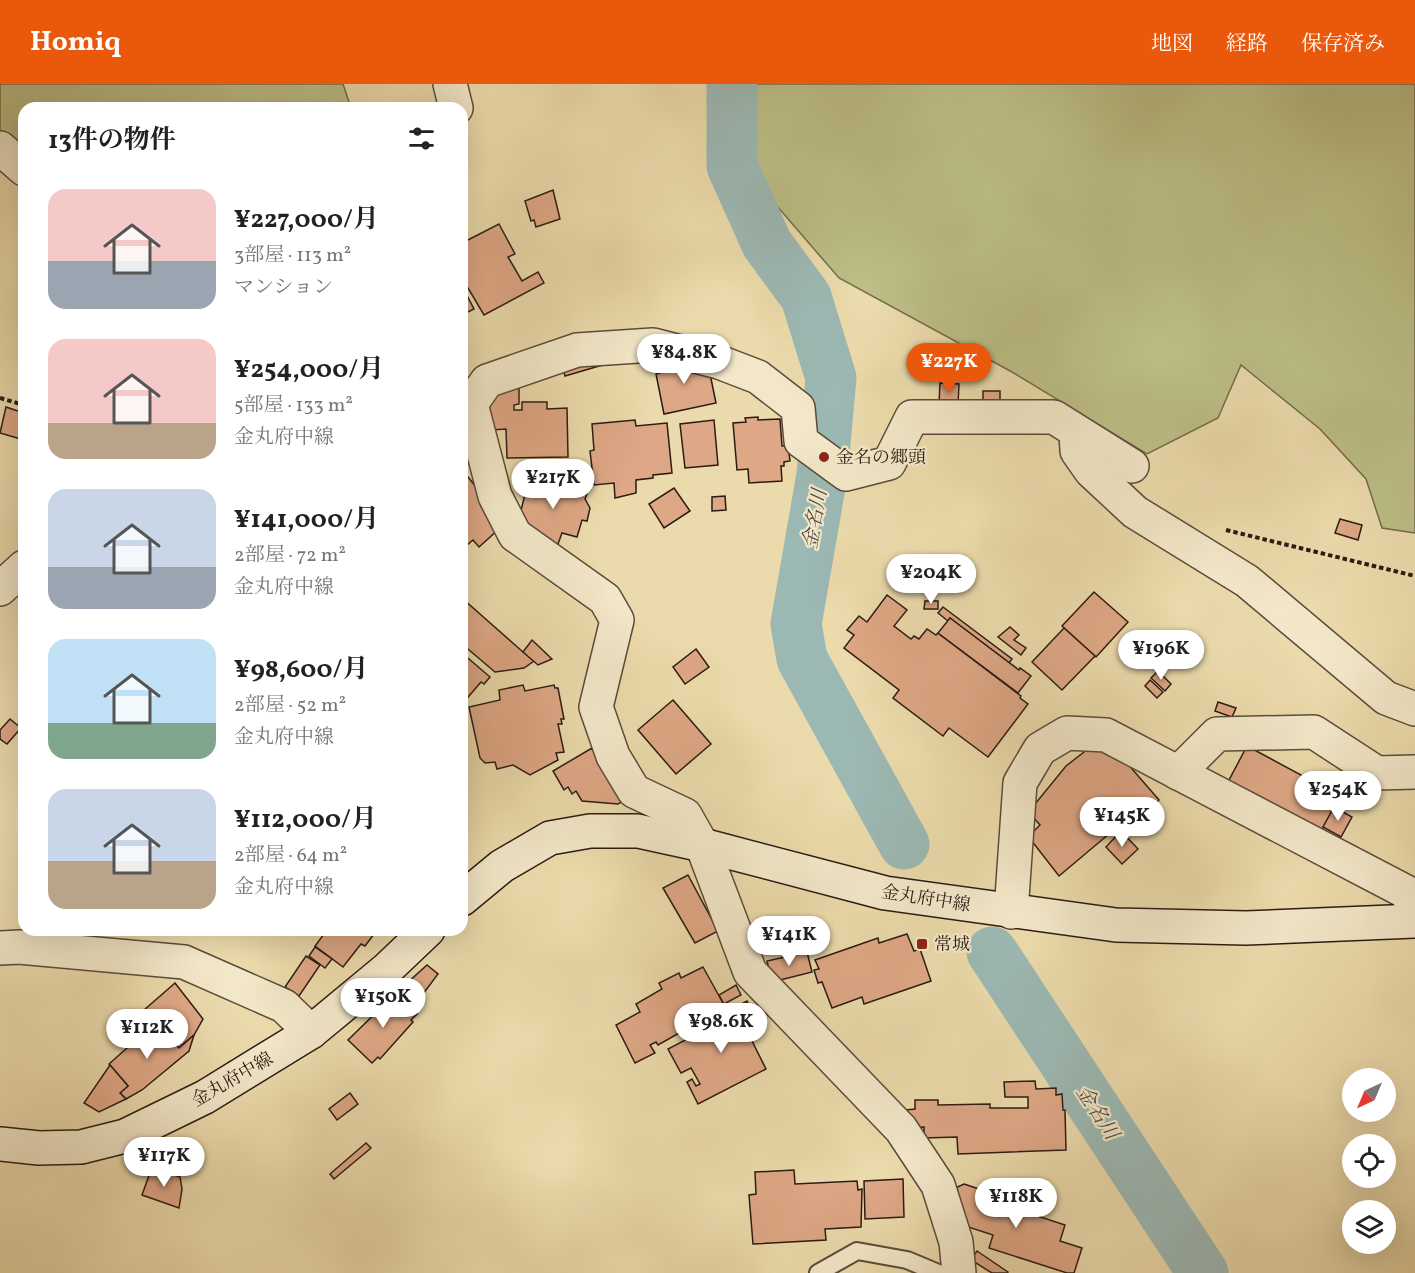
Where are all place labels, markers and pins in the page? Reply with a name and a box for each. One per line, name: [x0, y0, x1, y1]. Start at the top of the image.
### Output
pin: ¥84.8K: [635, 334, 733, 385]
pin: ¥227K: [907, 343, 991, 394]
place label: 金名の郷頭: [836, 446, 926, 471]
marker: 金名の郷頭: [817, 450, 831, 464]
pin: ¥217K: [511, 459, 595, 510]
pin: ¥204K: [889, 554, 973, 605]
pin: ¥196K: [1119, 630, 1203, 681]
pin: ¥254K: [1296, 771, 1380, 822]
pin: ¥145K: [1080, 797, 1164, 848]
pin: ¥141K: [747, 916, 831, 967]
place label: 常城: [934, 933, 970, 958]
marker: 常城: [915, 937, 929, 951]
pin: ¥150K: [341, 978, 425, 1029]
pin: ¥98.6K: [672, 1003, 770, 1054]
pin: ¥112K: [105, 1009, 189, 1060]
pin: ¥117K: [122, 1137, 206, 1188]
pin: ¥118K: [974, 1178, 1058, 1229]

